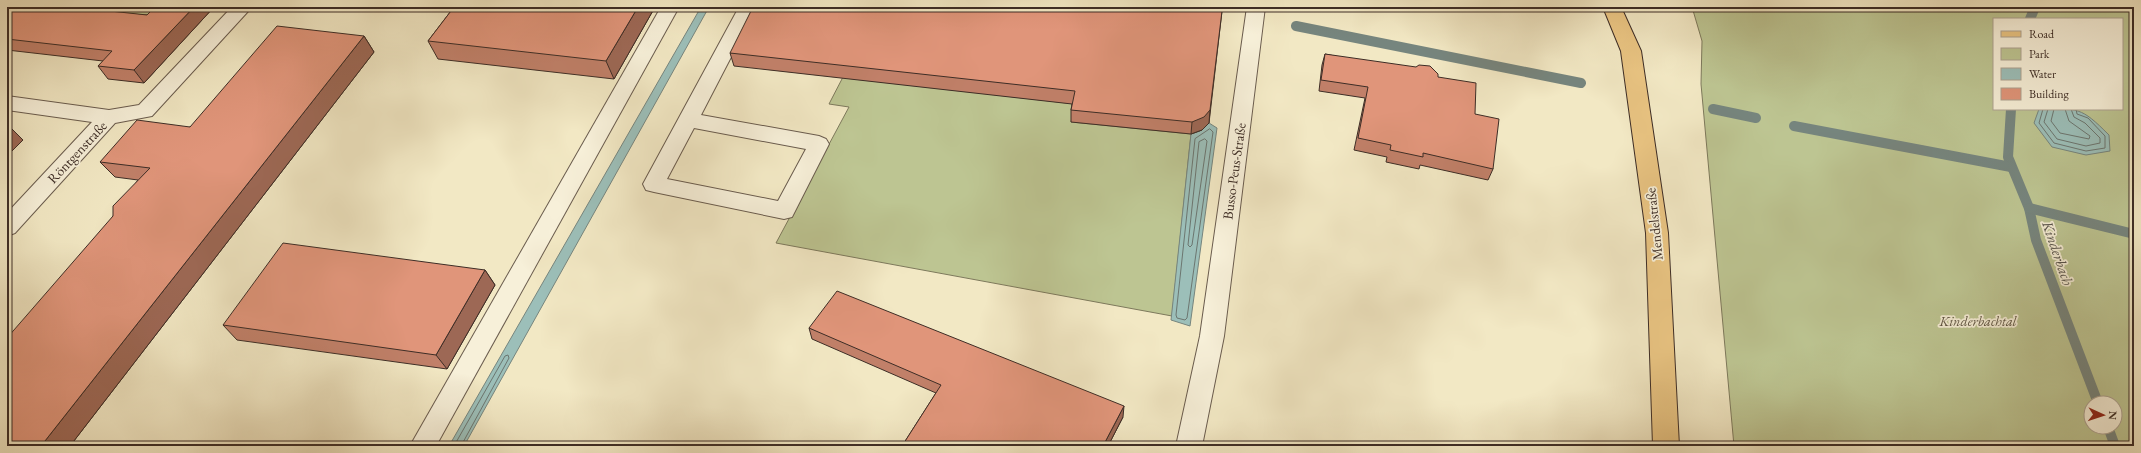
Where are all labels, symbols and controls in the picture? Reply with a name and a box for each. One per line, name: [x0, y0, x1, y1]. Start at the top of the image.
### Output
legend: [1993, 18, 2123, 110]
text: Road: [2029, 26, 2055, 42]
text: Park: [2029, 46, 2050, 62]
text: Water: [2029, 66, 2056, 82]
text: Building: [2029, 86, 2070, 102]
street label: Röntgenstraße: [43, 116, 111, 187]
street label: Busso-Peus-Straße: [1218, 121, 1250, 220]
street label: Mendelstraße: [1641, 186, 1667, 261]
water label: Kinderbach: [2038, 217, 2078, 288]
park label: Kinderbachtal: [1938, 312, 2018, 330]
north arrow: [2083, 395, 2123, 435]
text: N: [2106, 411, 2120, 420]

